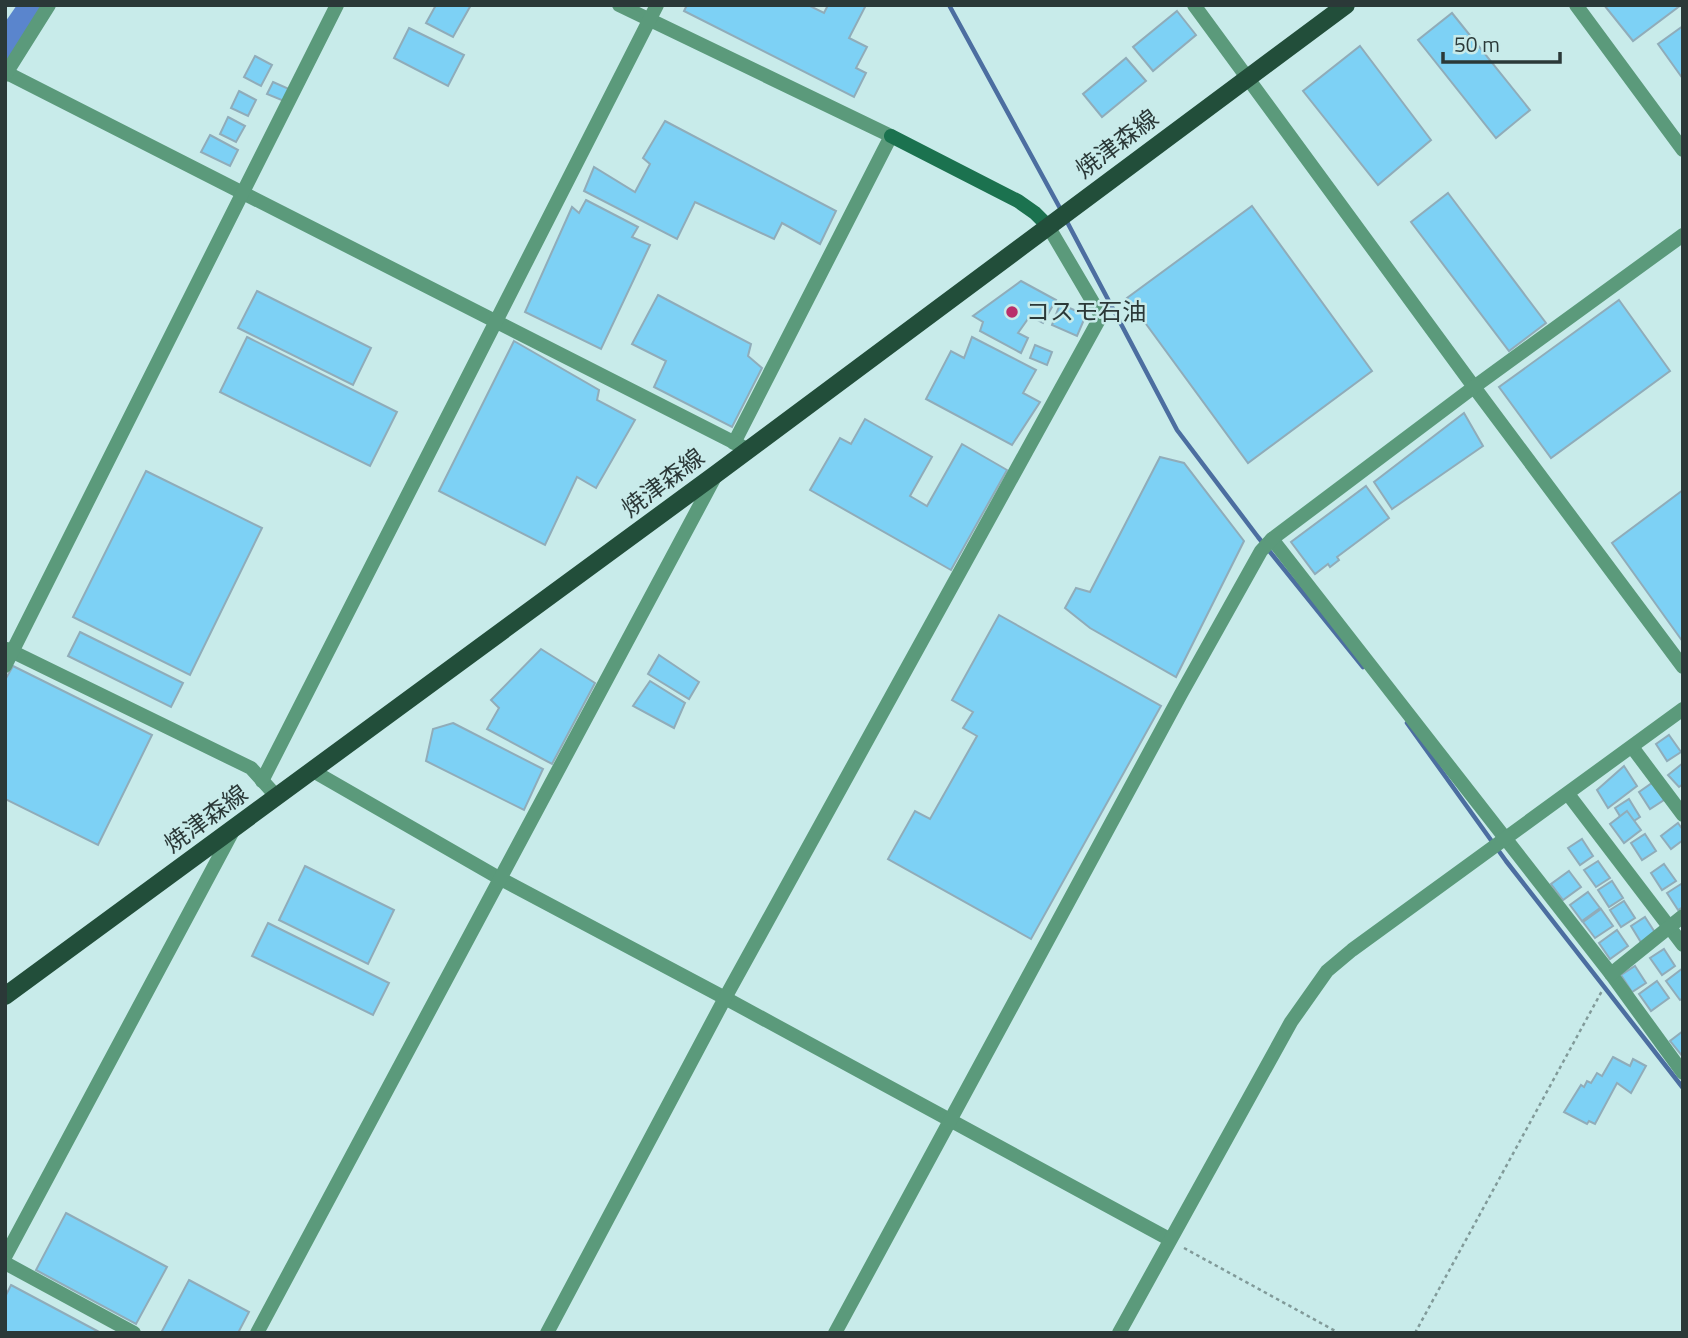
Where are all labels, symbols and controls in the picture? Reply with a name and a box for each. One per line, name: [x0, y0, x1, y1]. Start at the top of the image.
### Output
scale bar: [1443, 21, 1560, 65]
text: 50 m: [1454, 28, 1500, 60]
street label: 焼津森線: [1067, 100, 1166, 186]
place label: コスモ石油: [1026, 293, 1146, 329]
marker: コスモ石油: [1004, 304, 1020, 320]
street label: 焼津森線: [613, 439, 712, 525]
street label: 焼津森線: [156, 775, 255, 861]

